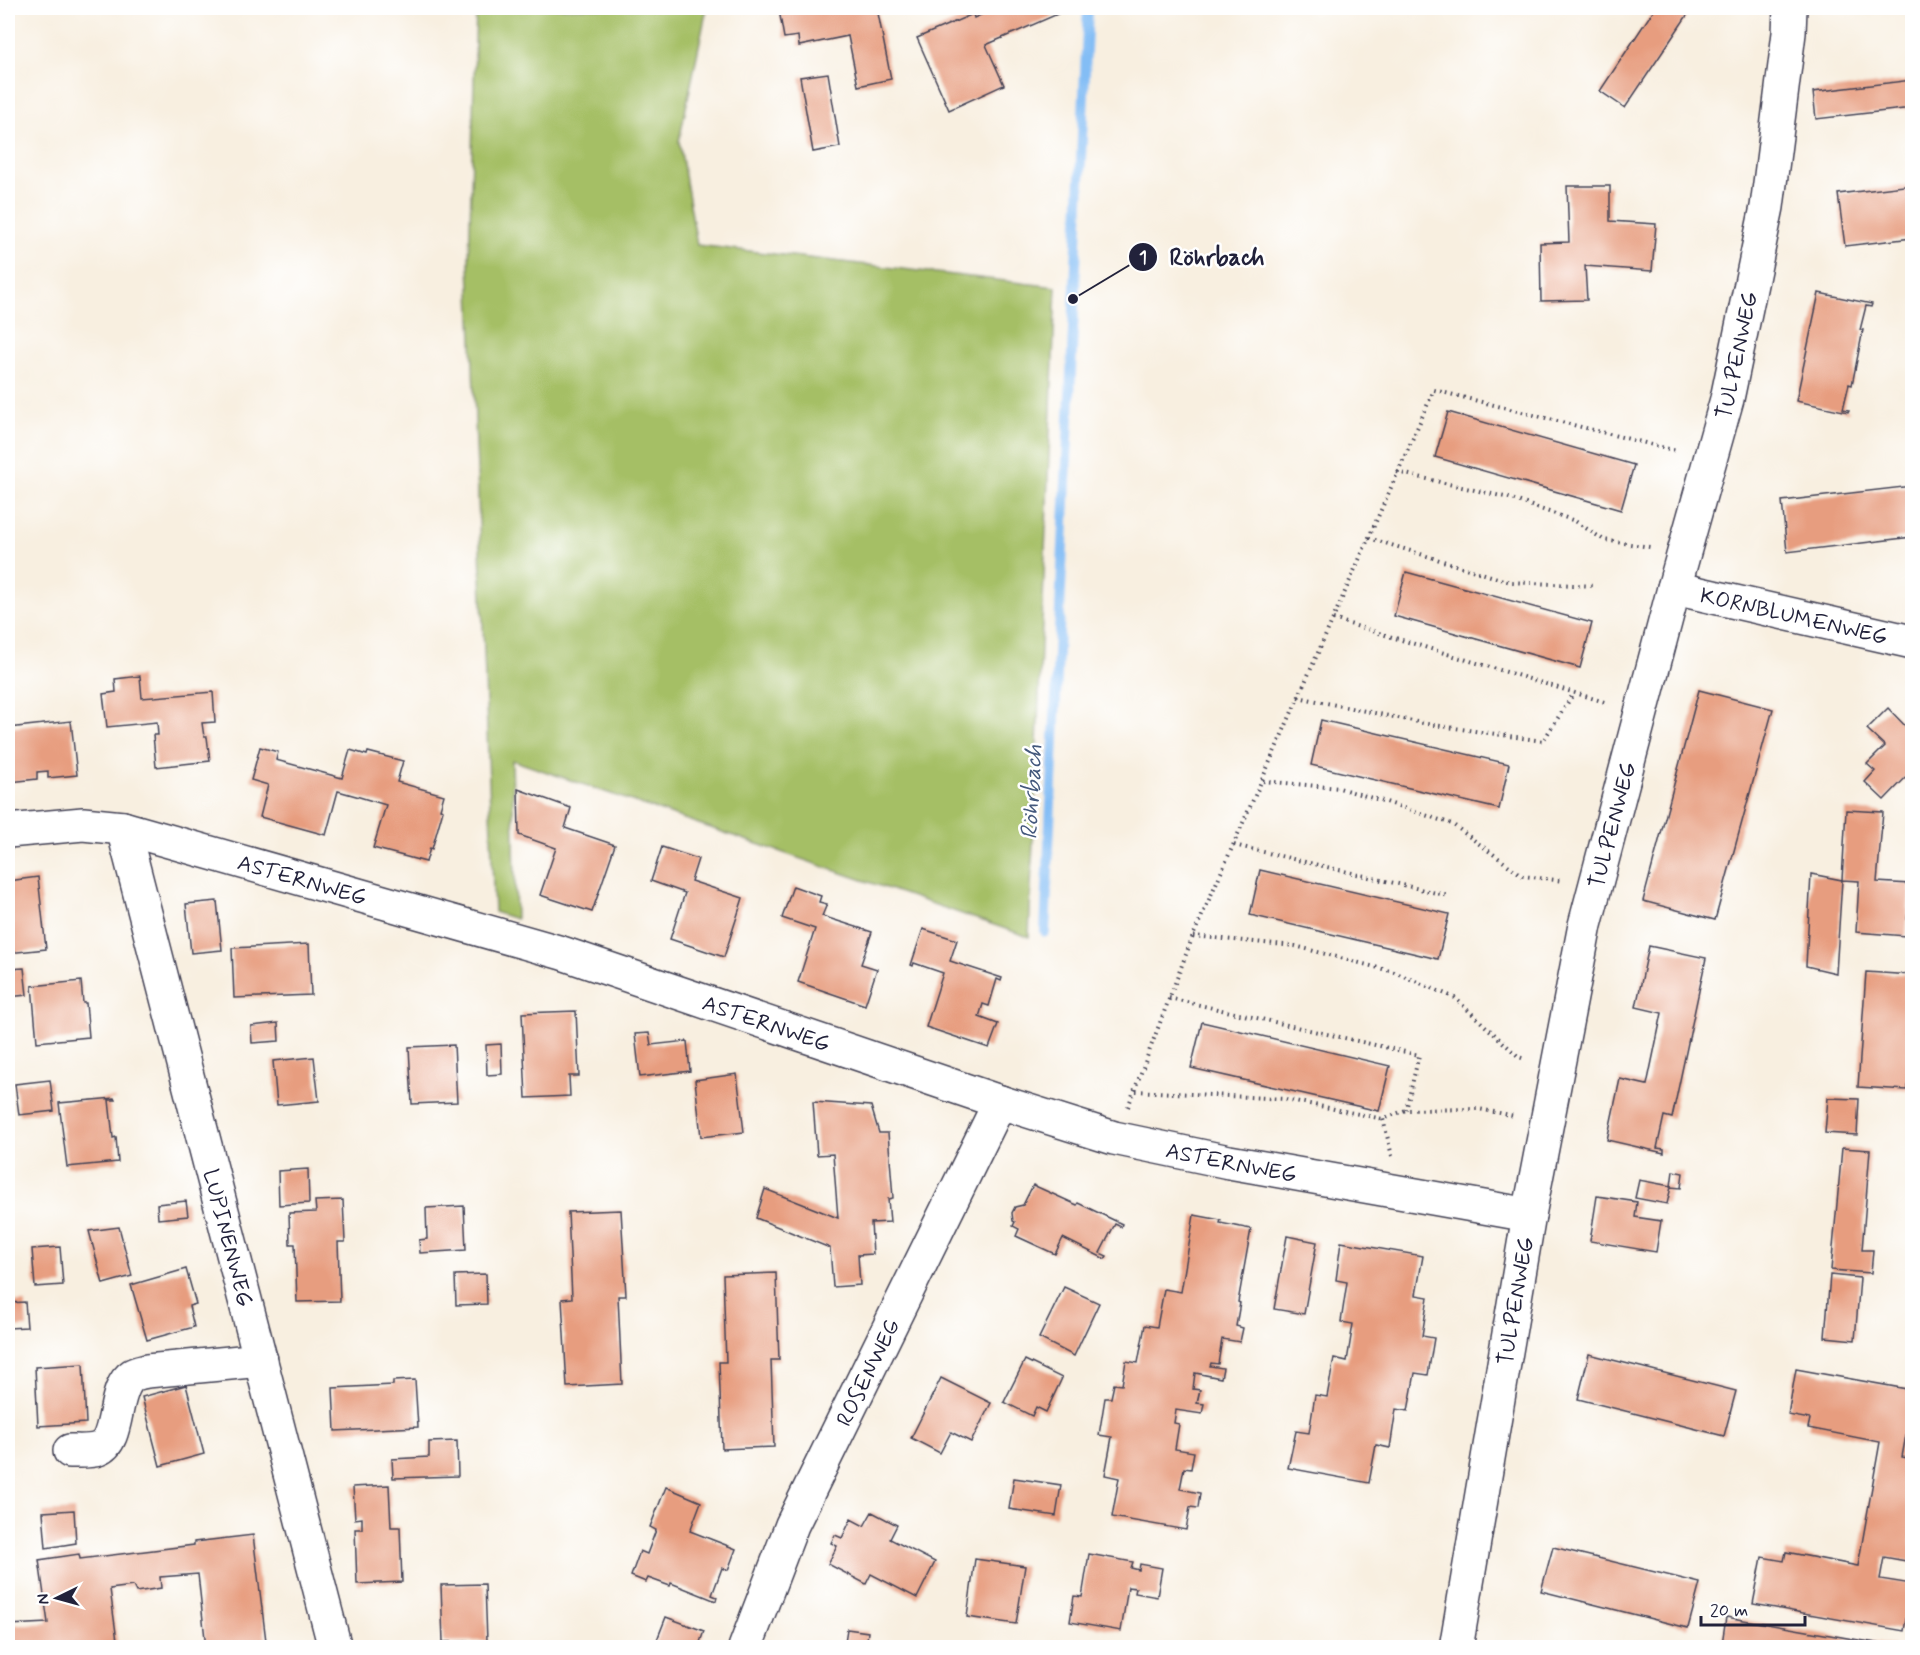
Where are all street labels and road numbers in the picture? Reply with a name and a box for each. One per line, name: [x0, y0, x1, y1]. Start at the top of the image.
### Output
street label: TULPENWEG: [1710, 289, 1765, 423]
street label: KORNBLUMENWEG: [1697, 582, 1890, 652]
street label: TULPENWEG: [1583, 759, 1643, 892]
street label: ASTERNWEG: [234, 849, 369, 913]
street label: ASTERNWEG: [699, 990, 833, 1059]
street label: ASTERNWEG: [1163, 1137, 1299, 1190]
street label: LUPINENWEG: [196, 1166, 258, 1310]
street label: TULPENWEG: [1492, 1235, 1541, 1367]
street label: ROSENWEG: [831, 1315, 907, 1431]

